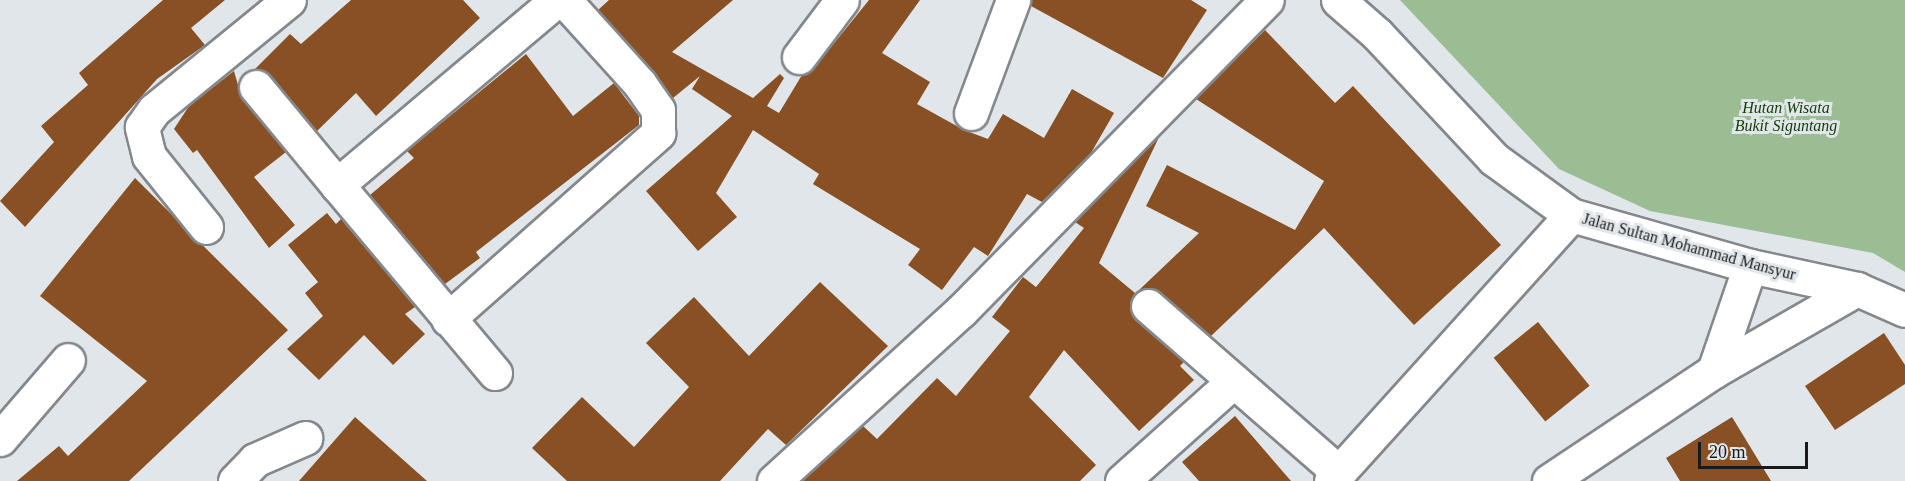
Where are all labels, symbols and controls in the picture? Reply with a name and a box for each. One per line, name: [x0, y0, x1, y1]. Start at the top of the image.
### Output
park label: Hutan Wisata Bukit Siguntang: [1735, 98, 1837, 136]
street label: Jalan Sultan Mohammad Mansyur: [1580, 209, 1798, 285]
scale bar: [1701, 430, 1810, 468]
text: 20 m: [1709, 442, 1746, 462]

